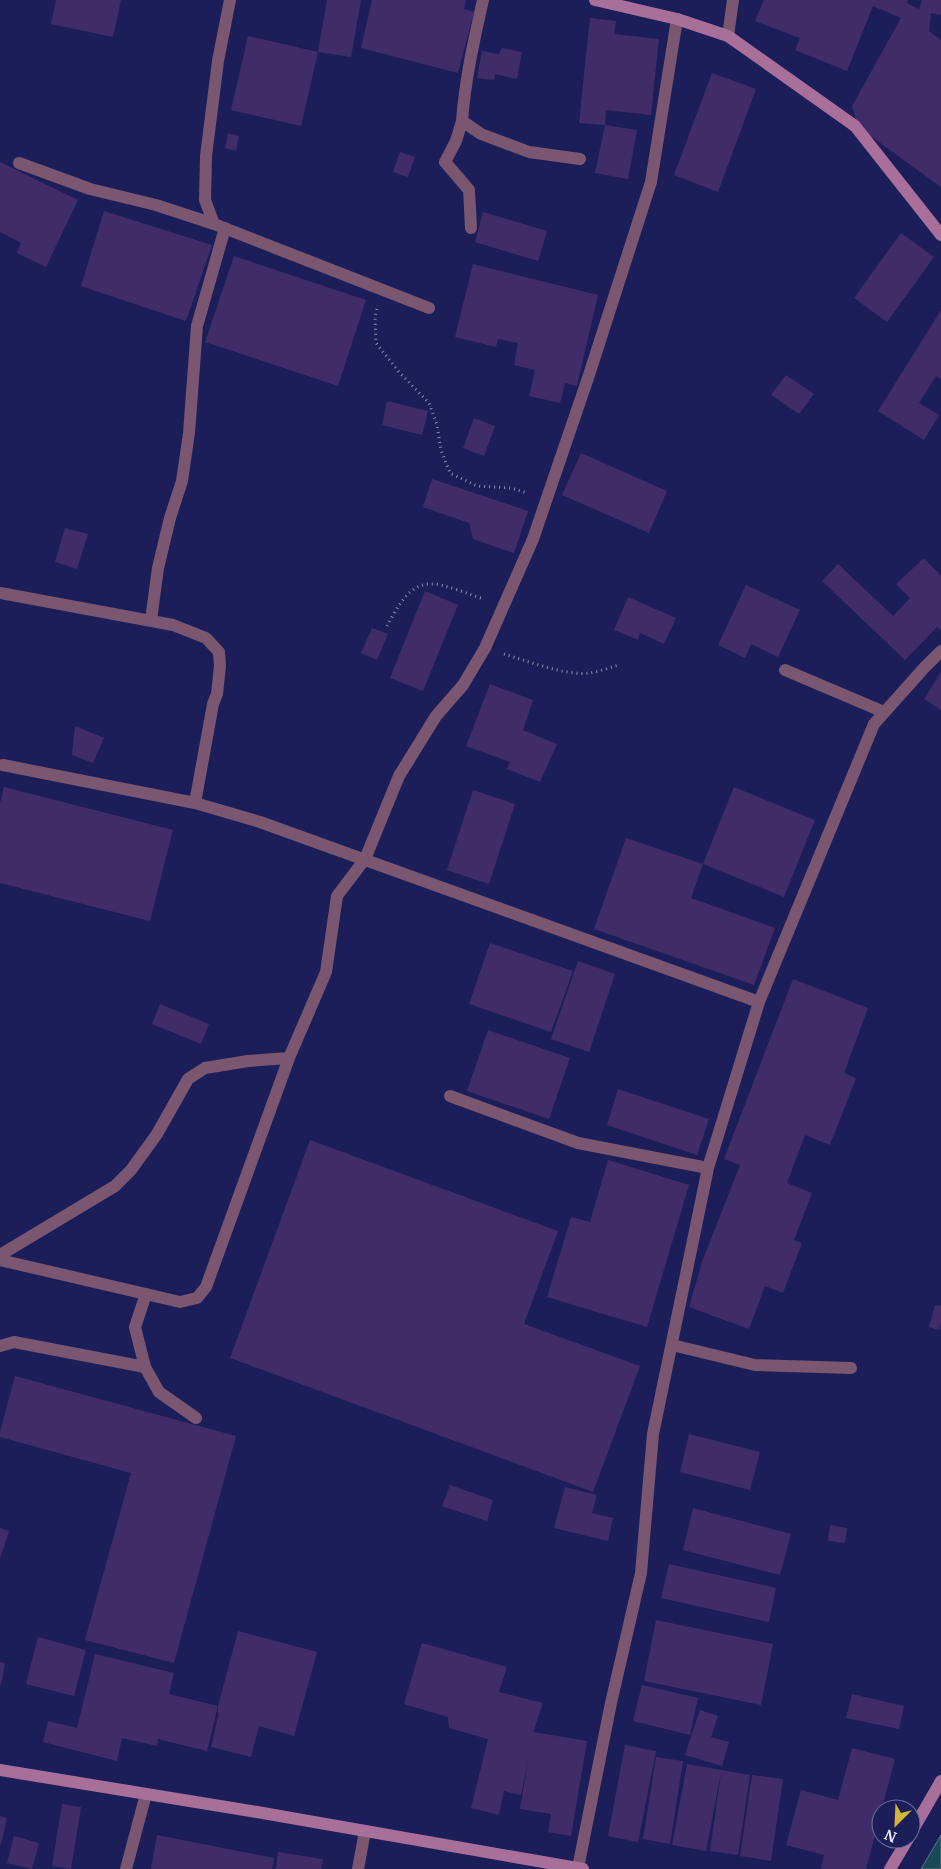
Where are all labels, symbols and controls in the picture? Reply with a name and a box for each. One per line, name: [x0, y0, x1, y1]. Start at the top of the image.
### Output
north arrow: [871, 1799, 921, 1849]
text: N: [882, 1825, 899, 1846]

